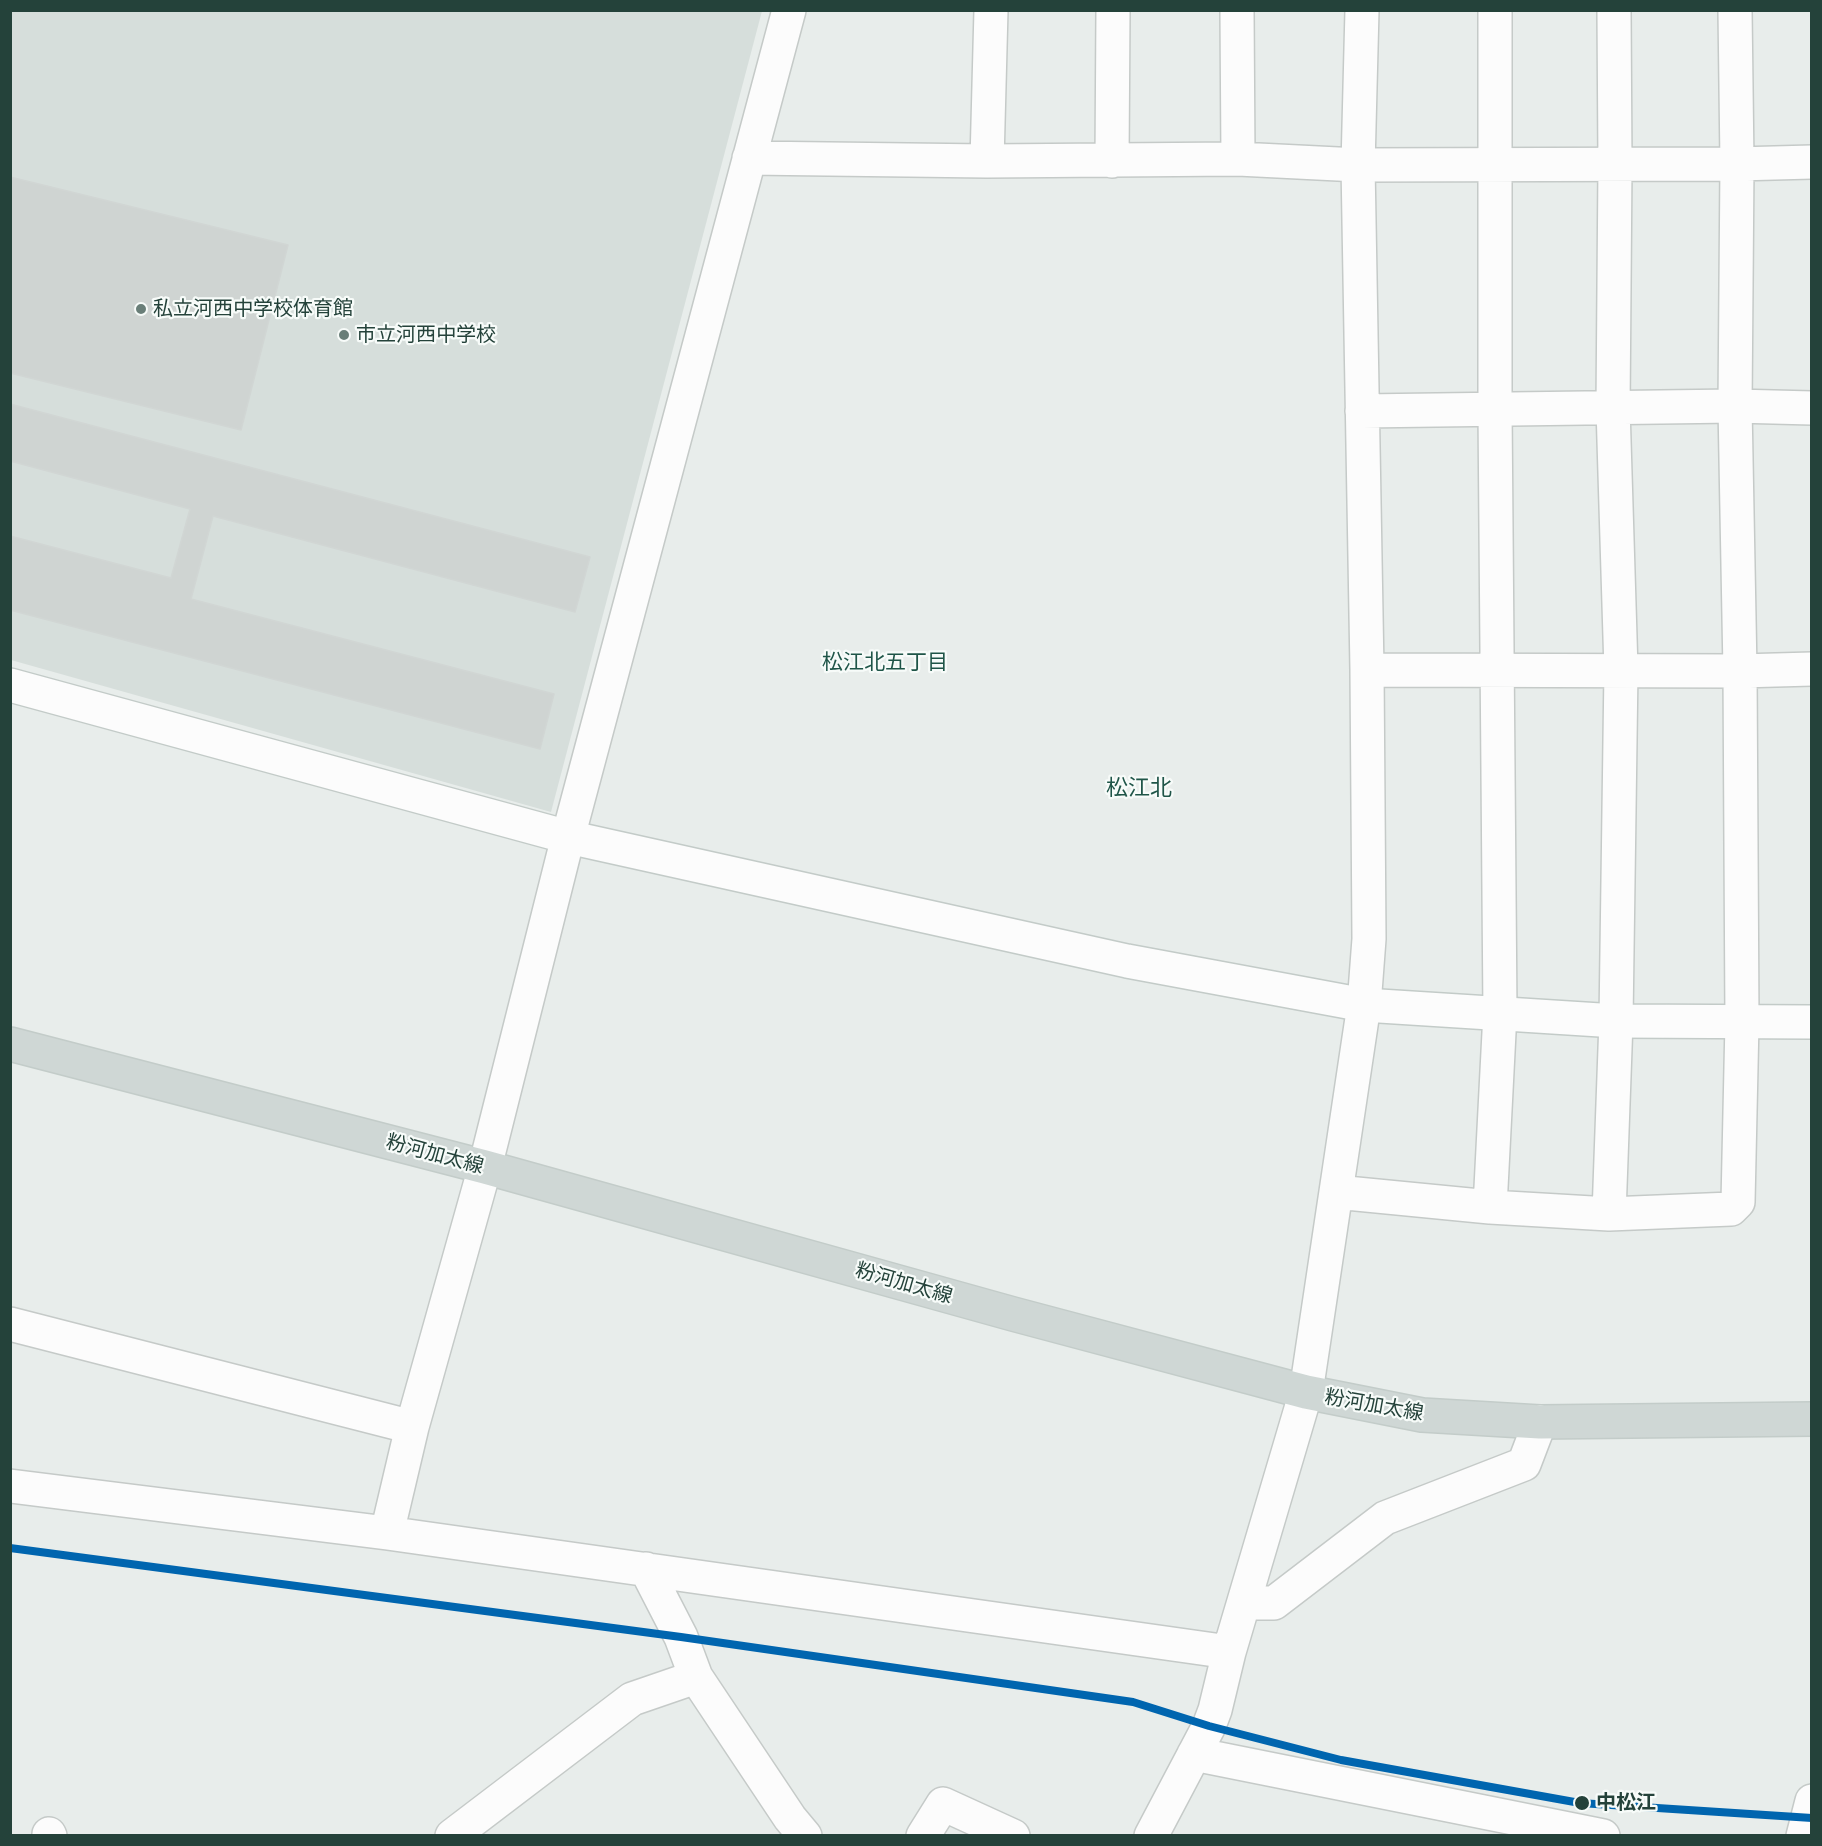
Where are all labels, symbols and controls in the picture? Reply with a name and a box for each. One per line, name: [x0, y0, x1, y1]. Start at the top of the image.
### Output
place label: 私立河西中学校体育館: [153, 297, 353, 321]
marker: 私立河西中学校体育館: [134, 302, 148, 316]
place label: 市立河西中学校: [356, 323, 496, 347]
marker: 市立河西中学校: [337, 328, 351, 342]
district label: 松江北五丁目: [822, 649, 948, 675]
district label: 松江北: [1106, 775, 1172, 801]
street label: 粉河加太線: [384, 1129, 486, 1179]
street label: 粉河加太線: [853, 1258, 955, 1308]
street label: 粉河加太線: [1323, 1384, 1425, 1426]
place label: 中松江: [1596, 1791, 1656, 1815]
marker: 中松江: [1573, 1794, 1591, 1812]

